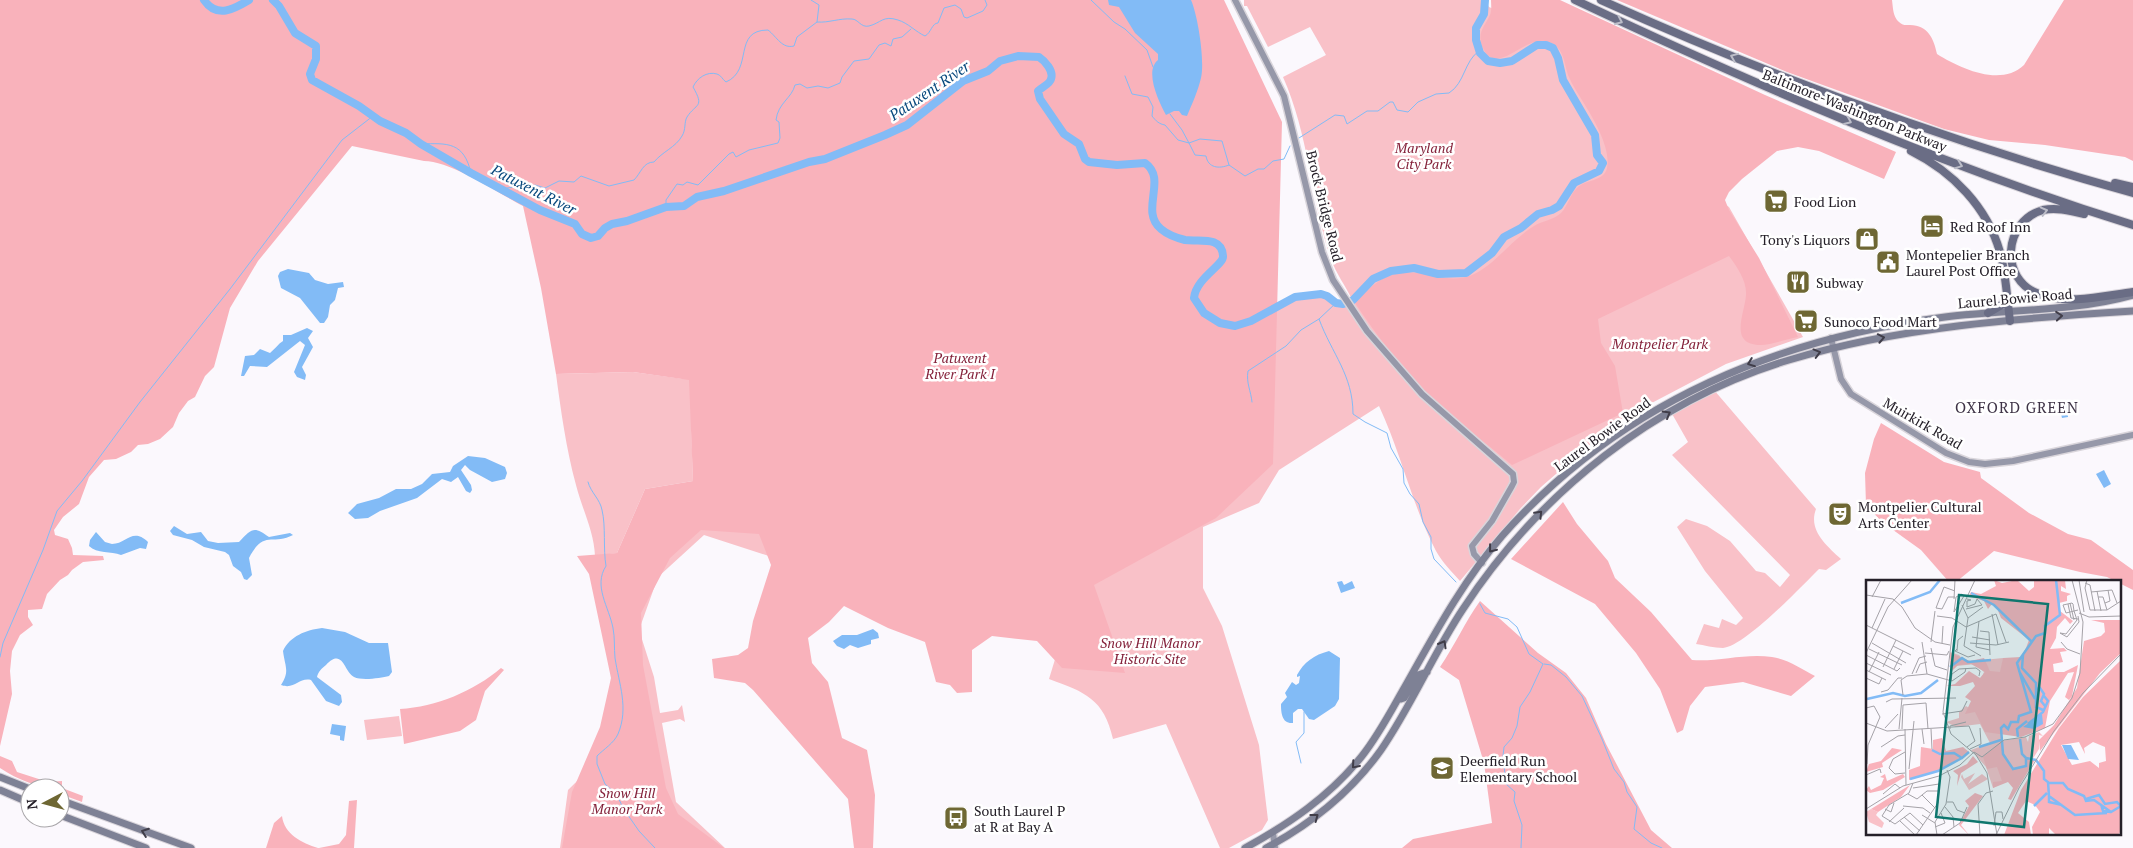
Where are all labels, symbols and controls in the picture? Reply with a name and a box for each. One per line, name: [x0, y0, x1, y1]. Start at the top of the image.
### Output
one-way arrow: [1614, 14, 1623, 25]
one-way arrow: [1730, 53, 1739, 64]
water label: Patuxent River: [884, 55, 974, 125]
street label: Baltimore-Washington Parkway: [1760, 64, 1951, 156]
one-way arrow: [1843, 115, 1852, 126]
park label: Maryland City Park: [1394, 138, 1453, 173]
street label: Brock Bridge Road: [1302, 148, 1348, 264]
water label: Patuxent River: [487, 159, 581, 220]
one-way arrow: [1954, 159, 1963, 169]
supermarket icon: Food Lion: [1763, 188, 1789, 214]
place label: Food Lion: [1794, 192, 1857, 211]
one-way arrow: [2039, 206, 2048, 217]
hotel icon: Red Roof Inn: [1919, 213, 1945, 239]
place label: Red Roof Inn: [1950, 217, 2031, 236]
shop icon: Tony's Liquors: [1854, 226, 1880, 252]
place label: Tony's Liquors: [1760, 230, 1850, 249]
place label: Montepelier Branch Laurel Post Office: [1906, 245, 2030, 280]
public building icon: Montepelier Branch Laurel Post Office: [1875, 249, 1901, 275]
restaurant icon: Subway: [1785, 269, 1811, 295]
place label: Subway: [1816, 273, 1864, 292]
street label: Laurel Bowie Road: [1957, 284, 2073, 312]
supermarket icon: Sunoco Food Mart: [1793, 308, 1819, 334]
one-way arrow: [2055, 311, 2063, 322]
place label: Sunoco Food Mart: [1824, 312, 1938, 331]
one-way arrow: [1876, 333, 1885, 344]
park label: Montpelier Park: [1611, 334, 1708, 353]
park label: Patuxent River Park I: [924, 348, 996, 383]
one-way arrow: [1812, 348, 1820, 358]
one-way arrow: [1747, 357, 1756, 367]
street label: Laurel Bowie Road: [1550, 392, 1654, 476]
street label: Muirkirk Road: [1880, 393, 1966, 453]
district label: OXFORD GREEN: [1955, 397, 2079, 417]
one-way arrow: [1662, 411, 1671, 421]
place label: Montpelier Cultural Arts Center: [1858, 497, 1982, 532]
theatre icon: Montpelier Cultural Arts Center: [1827, 501, 1853, 527]
one-way arrow: [1533, 510, 1542, 519]
one-way arrow: [1490, 543, 1498, 552]
inset map: [1866, 580, 2120, 836]
park label: Snow Hill Manor Historic Site: [1100, 633, 1201, 668]
one-way arrow: [1436, 640, 1446, 649]
place label: Deerfield Run Elementary School: [1460, 751, 1577, 786]
school or university icon: Deerfield Run Elementary School: [1429, 755, 1455, 781]
one-way arrow: [1352, 759, 1361, 768]
north arrow: [20, 778, 70, 828]
park label: Snow Hill Manor Park: [591, 783, 663, 818]
text: N: [22, 798, 42, 811]
place label: South Laurel P at R at Bay A: [974, 801, 1065, 836]
bus stop icon: South Laurel P at R at Bay A: [943, 805, 969, 831]
one-way arrow: [1309, 815, 1318, 823]
one-way arrow: [141, 828, 149, 838]

